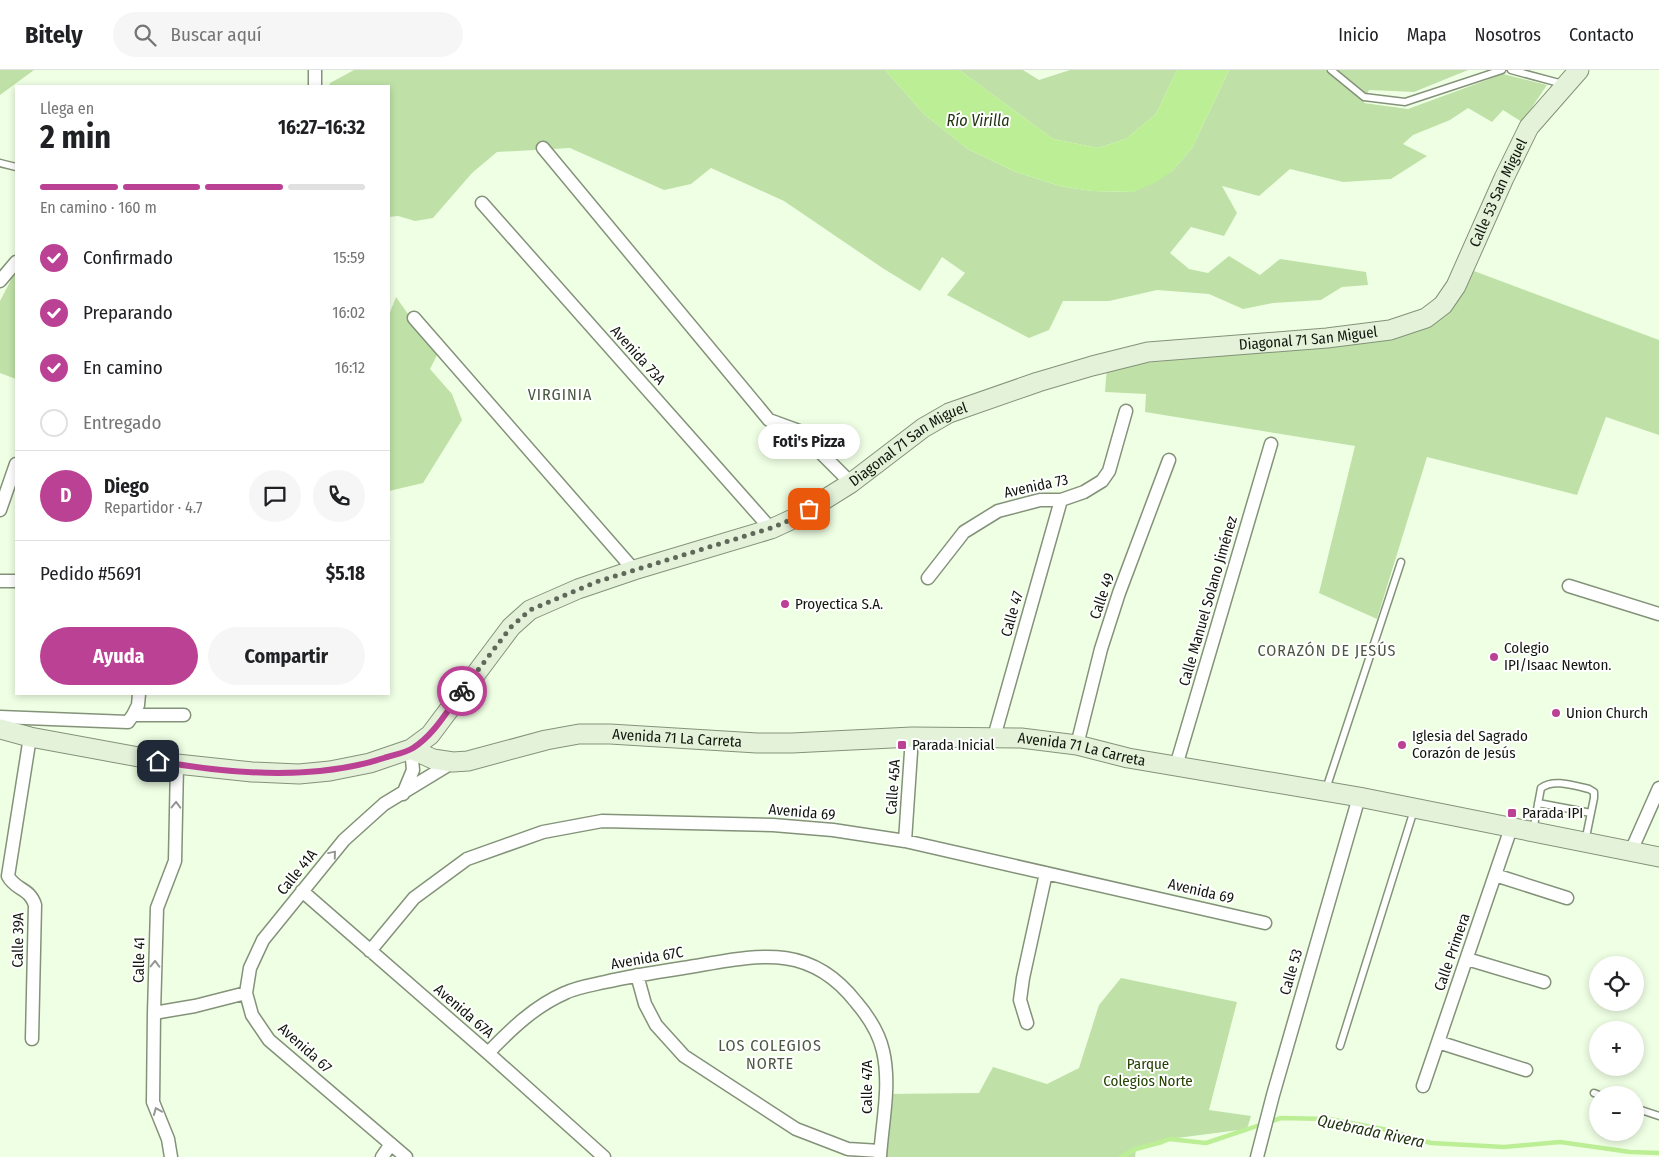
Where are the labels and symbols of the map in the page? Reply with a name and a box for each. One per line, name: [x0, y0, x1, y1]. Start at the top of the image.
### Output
water label: Río Virilla: [946, 111, 1010, 130]
street label: Calle 53 San Miguel: [1466, 135, 1531, 250]
street label: Avenida 73A: [607, 322, 669, 388]
street label: Diagonal 71 San Miguel: [1238, 323, 1379, 354]
district label: VIRGINIA: [528, 385, 592, 404]
street label: Diagonal 71 San Miguel: [846, 398, 970, 490]
callout: Foti's Pizza: [758, 424, 860, 459]
street label: Avenida 73: [1002, 470, 1070, 502]
pin: [788, 488, 830, 530]
street label: Calle Manuel Solano Jiménez: [1175, 514, 1241, 688]
street label: Calle 49: [1086, 571, 1118, 621]
street label: Calle 47: [997, 589, 1027, 639]
place label: Proyectica S.A.: [795, 595, 883, 613]
marker: Proyectica S.A.: [779, 598, 791, 610]
place label: Colegio IPI/Isaac Newton.: [1504, 639, 1612, 674]
district label: CORAZÓN DE JESÚS: [1257, 641, 1397, 660]
marker: Colegio IPI/Isaac Newton.: [1488, 651, 1500, 663]
courier: [437, 666, 487, 716]
place label: Union Church: [1566, 704, 1648, 722]
marker: Union Church: [1550, 707, 1562, 719]
street label: Avenida 71 La Carreta: [612, 725, 742, 751]
place label: Iglesia del Sagrado Corazón de Jesús: [1412, 727, 1528, 762]
street label: Avenida 71 La Carreta: [1017, 729, 1147, 770]
place label: Parada Inicial: [912, 736, 994, 754]
marker: Parada Inicial: [896, 739, 908, 751]
marker: Iglesia del Sagrado Corazón de Jesús: [1396, 739, 1408, 751]
pin: [137, 740, 179, 782]
street label: Calle 45A: [882, 759, 904, 815]
street label: Avenida 69: [768, 800, 836, 824]
one-way arrow: [171, 801, 181, 808]
place label: Parada IPI: [1522, 804, 1583, 822]
marker: Parada IPI: [1506, 807, 1518, 819]
street label: Calle 41A: [273, 845, 321, 899]
one-way arrow: [327, 850, 336, 859]
street label: Avenida 69: [1166, 875, 1236, 907]
street label: Calle Primera: [1430, 911, 1474, 993]
street label: Calle 39A: [9, 912, 27, 968]
street label: Calle 41: [130, 937, 148, 983]
street label: Avenida 67C: [609, 943, 685, 973]
street label: Calle 53: [1276, 947, 1306, 997]
one-way arrow: [150, 960, 161, 968]
street label: Avenida 67A: [430, 980, 498, 1042]
street label: Avenida 67: [275, 1019, 335, 1077]
district label: LOS COLEGIOS NORTE: [718, 1036, 822, 1073]
park label: Parque Colegios Norte: [1103, 1055, 1193, 1090]
street label: Calle 47A: [858, 1060, 876, 1114]
one-way arrow: [152, 1107, 162, 1115]
water label: Quebrada Rivera: [1316, 1110, 1426, 1152]

